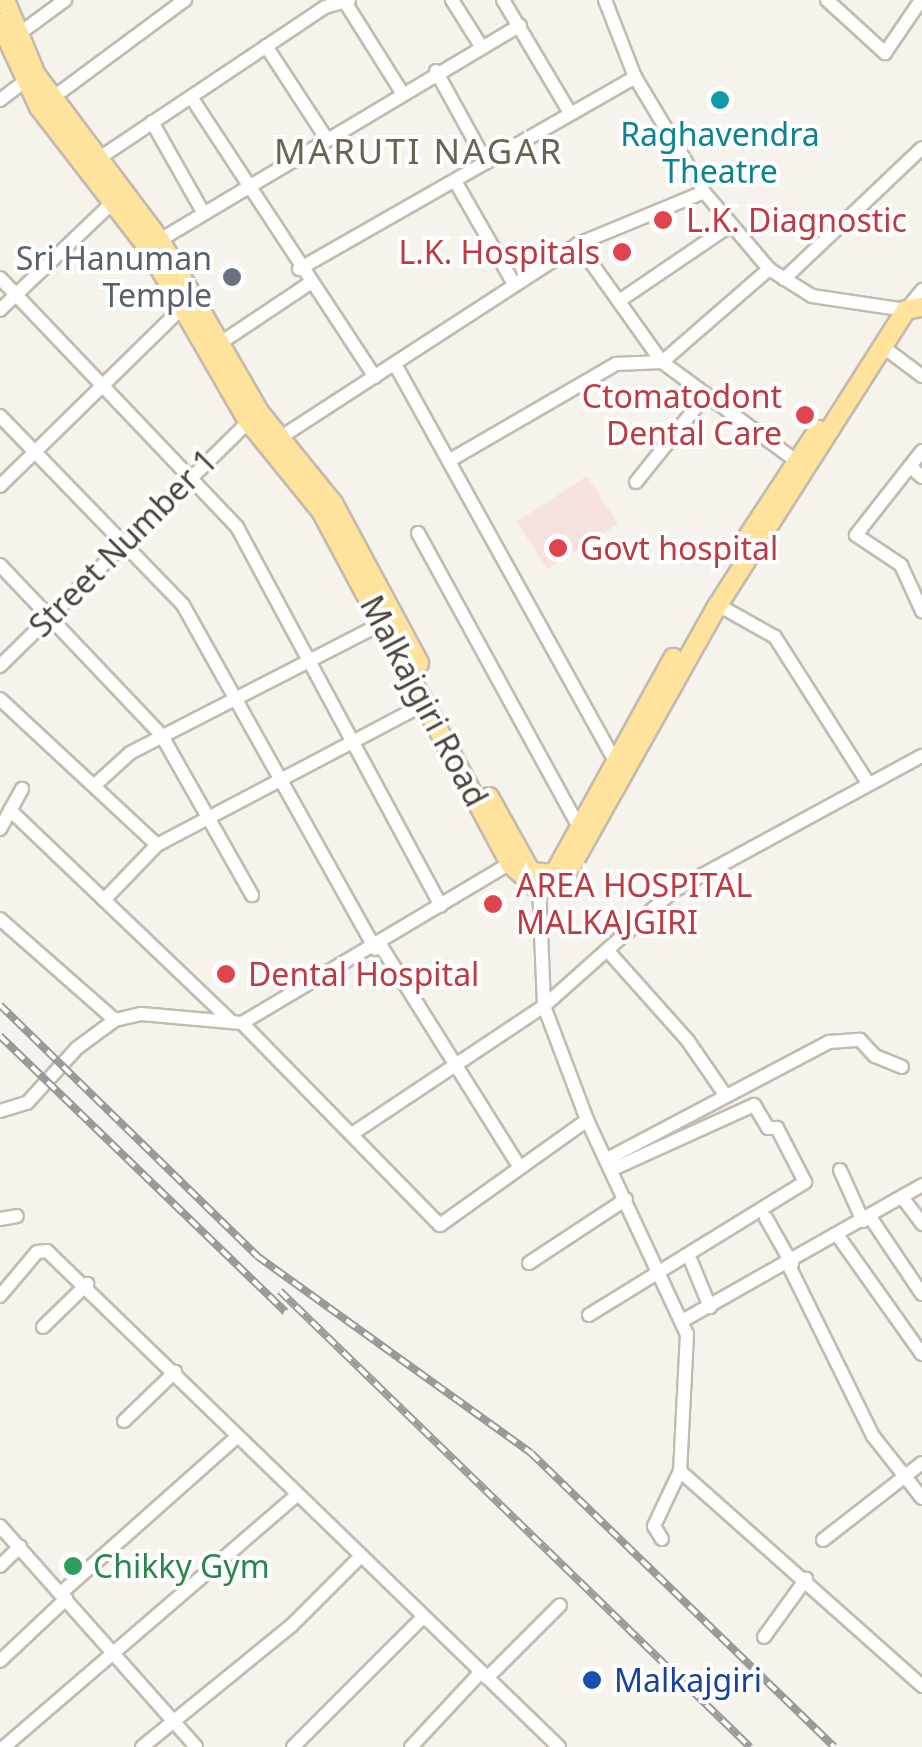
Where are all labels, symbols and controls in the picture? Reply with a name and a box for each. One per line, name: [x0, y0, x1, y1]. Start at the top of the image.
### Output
marker: Raghavendra Theatre: [709, 89, 731, 111]
place label: Raghavendra Theatre: [620, 116, 820, 191]
district label: MARUTI NAGAR: [274, 130, 564, 172]
place label: L.K. Diagnostic: [686, 201, 907, 239]
marker: L.K. Diagnostic: [650, 207, 676, 233]
place label: L.K. Hospitals: [399, 233, 600, 271]
marker: L.K. Hospitals: [609, 239, 635, 265]
place label: Sri Hanuman Temple: [16, 240, 212, 315]
marker: Sri Hanuman Temple: [221, 266, 243, 288]
place label: Ctomatodont Dental Care: [582, 378, 782, 453]
marker: Ctomatodont Dental Care: [792, 402, 818, 428]
street label: Street Number 1: [21, 441, 225, 645]
place label: Govt hospital: [580, 529, 778, 567]
marker: Govt hospital: [545, 535, 571, 561]
street label: Malkajgiri Road: [352, 589, 496, 813]
place label: AREA HOSPITAL MALKAJGIRI: [516, 867, 752, 942]
marker: AREA HOSPITAL MALKAJGIRI: [480, 891, 506, 917]
place label: Dental Hospital: [248, 955, 479, 993]
marker: Dental Hospital: [213, 961, 239, 987]
place label: Chikky Gym: [93, 1547, 270, 1585]
marker: Chikky Gym: [62, 1555, 84, 1577]
place label: Malkajgiri: [614, 1661, 762, 1699]
marker: Malkajgiri: [579, 1667, 605, 1693]

